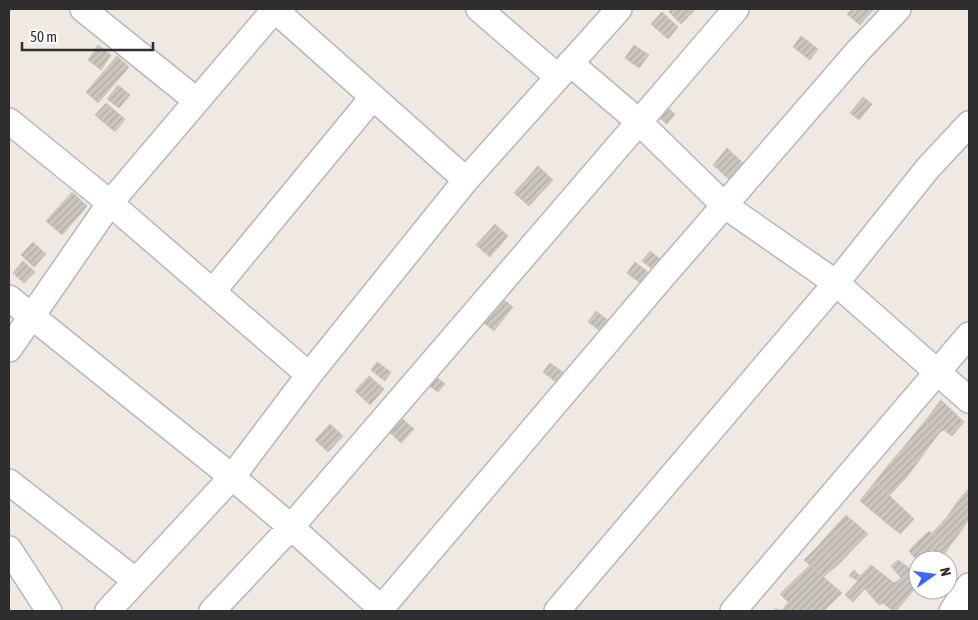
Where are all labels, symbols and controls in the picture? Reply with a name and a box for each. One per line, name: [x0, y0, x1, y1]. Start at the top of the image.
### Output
scale bar: [22, 20, 154, 52]
text: 50 m: [30, 28, 57, 45]
north arrow: [908, 550, 958, 600]
text: N: [937, 566, 954, 578]

